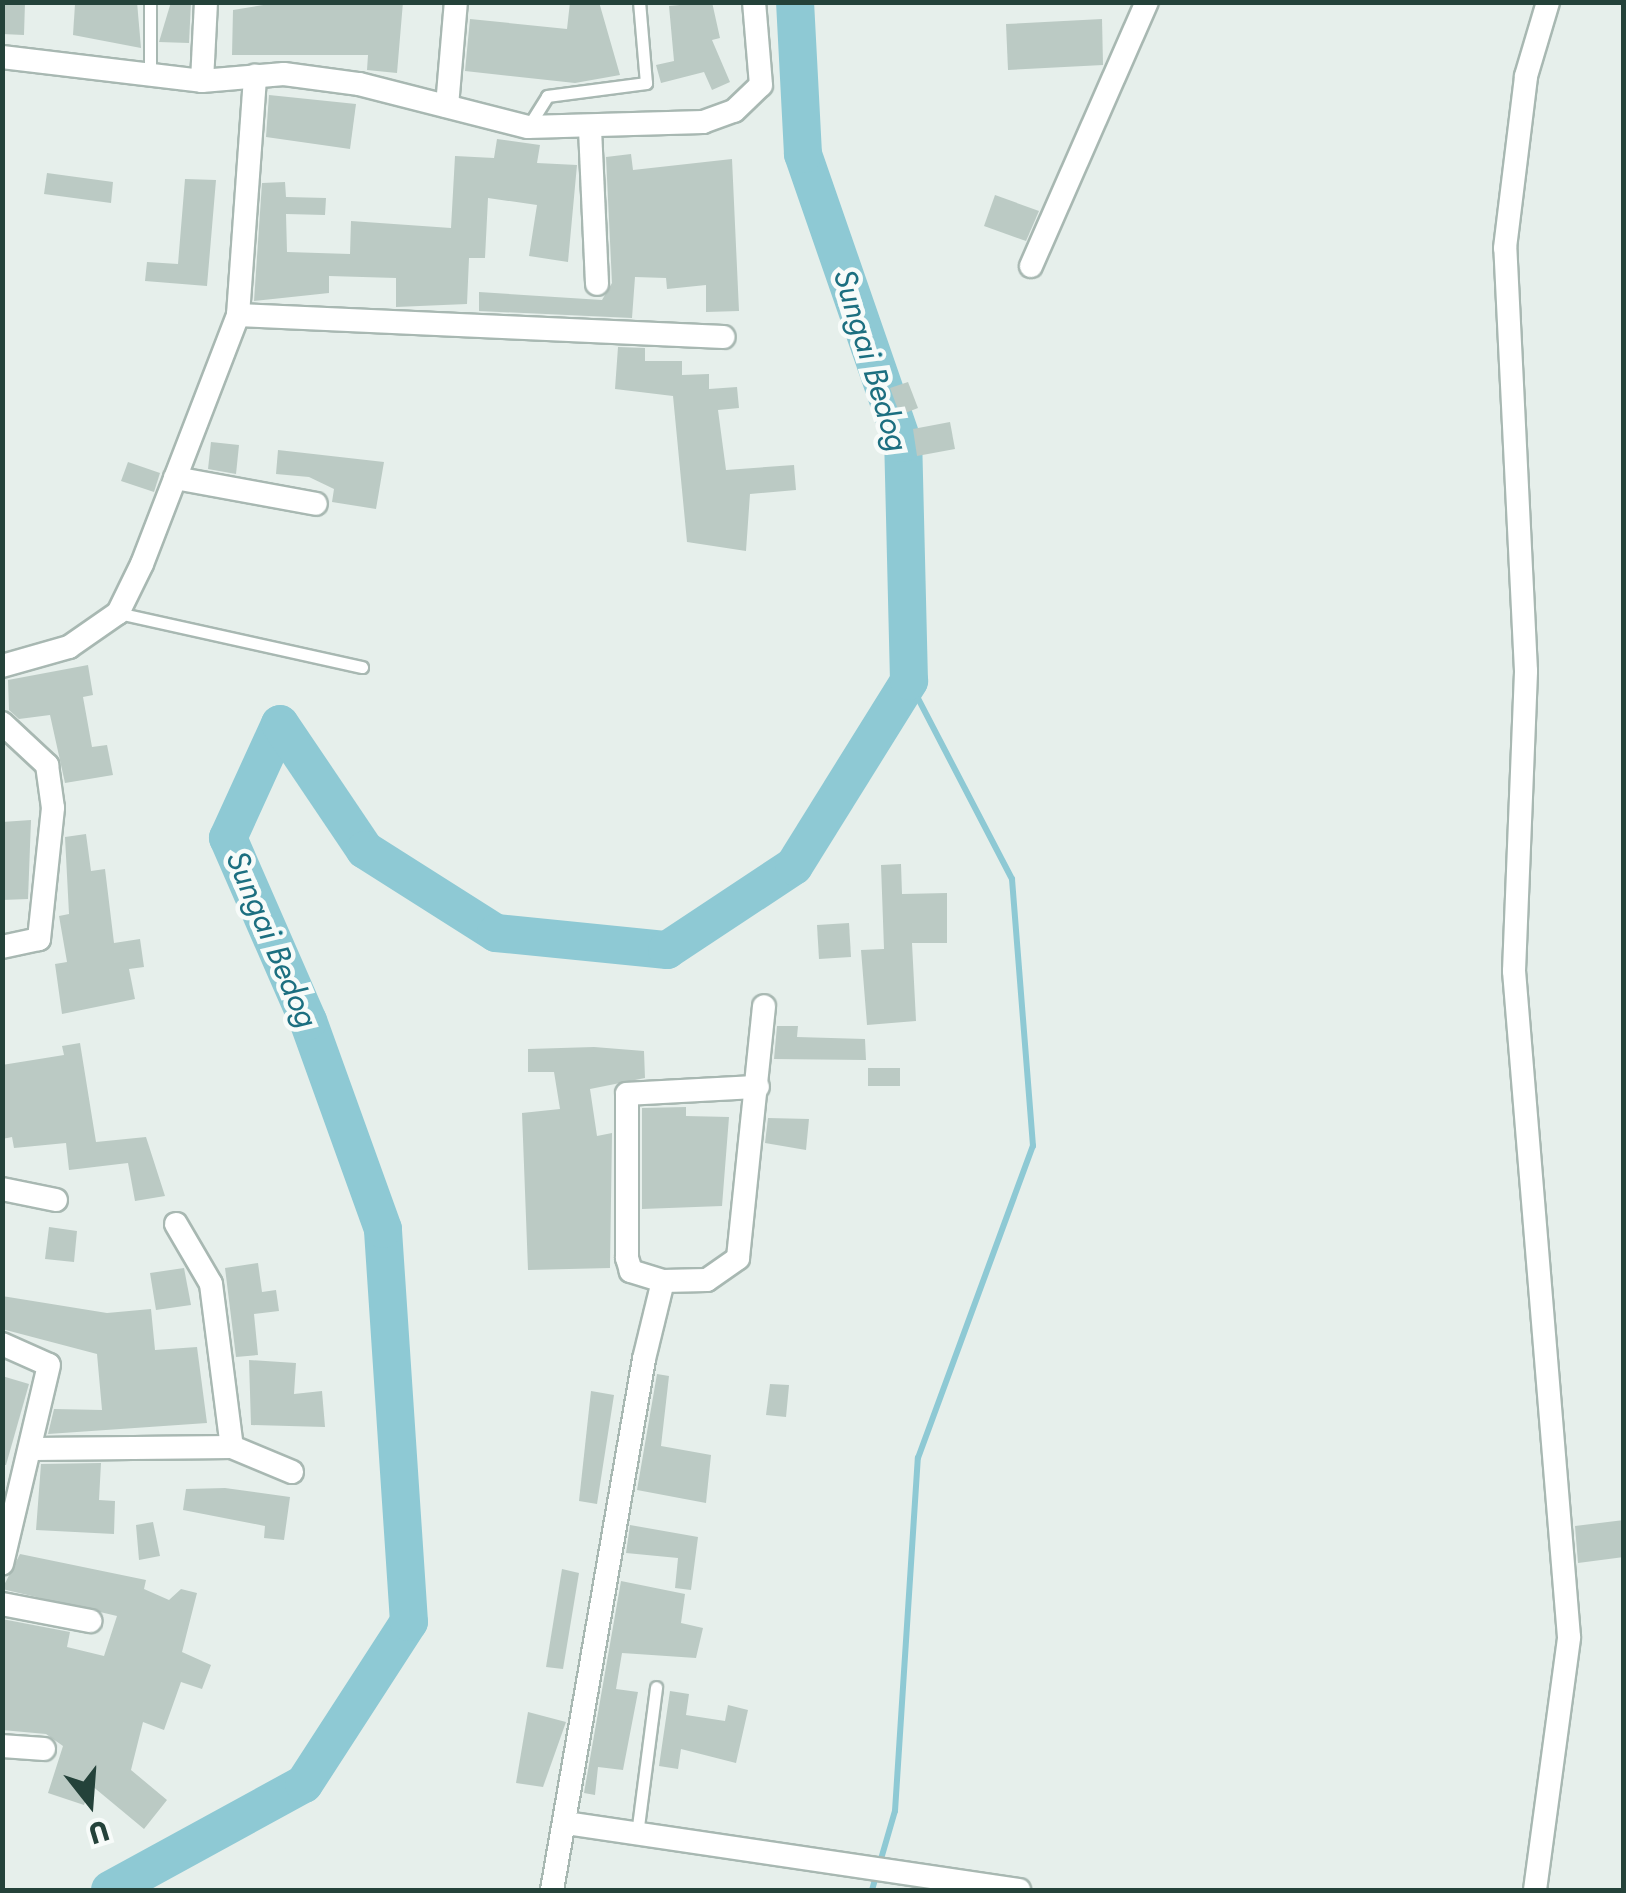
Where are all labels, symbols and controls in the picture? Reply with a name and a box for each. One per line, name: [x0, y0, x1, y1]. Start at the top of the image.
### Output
water label: Sungai Bedog: [825, 264, 917, 456]
water label: Sungai Bedog: [218, 845, 326, 1033]
north arrow: [40, 1753, 140, 1853]
text: U: [84, 1810, 114, 1855]

